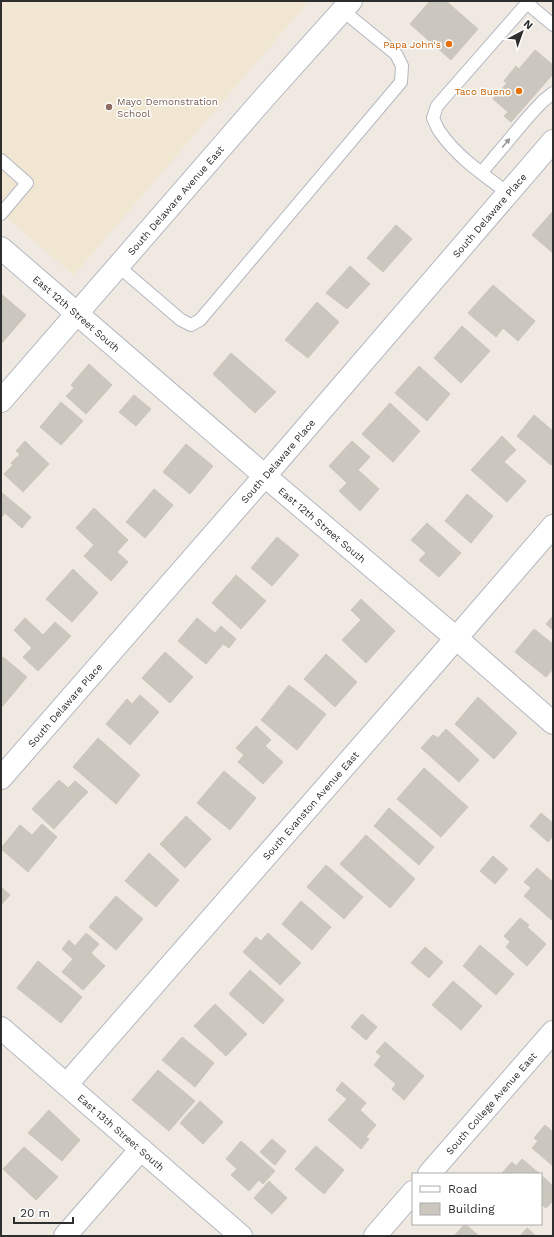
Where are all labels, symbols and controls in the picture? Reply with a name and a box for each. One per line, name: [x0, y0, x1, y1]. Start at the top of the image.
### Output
north arrow: [502, 12, 542, 52]
text: N: [521, 17, 536, 32]
place label: Papa John's: [383, 39, 441, 50]
marker: Papa John's: [444, 39, 454, 49]
place label: Taco Bueno: [455, 86, 511, 97]
marker: Taco Bueno: [514, 86, 524, 96]
place label: Mayo Demonstration School: [117, 96, 218, 119]
marker: Mayo Demonstration School: [104, 102, 114, 112]
one-way arrow: [502, 138, 511, 149]
street label: South Delaware Avenue East: [125, 143, 227, 257]
street label: South Delaware Place: [450, 171, 529, 260]
street label: East 12th Street South: [31, 273, 122, 354]
street label: South Delaware Place: [239, 417, 318, 505]
street label: East 12th Street South: [276, 485, 368, 565]
street label: South Delaware Place: [26, 661, 105, 749]
street label: South Evanston Avenue East: [260, 748, 362, 862]
street label: South College Avenue East: [444, 1050, 539, 1157]
street label: East 13th Street South: [75, 1092, 166, 1173]
legend: [412, 1173, 542, 1225]
text: Road: [448, 1182, 477, 1196]
scale bar: [14, 1199, 73, 1225]
text: Building: [448, 1202, 495, 1216]
text: 20 m: [20, 1206, 50, 1220]

